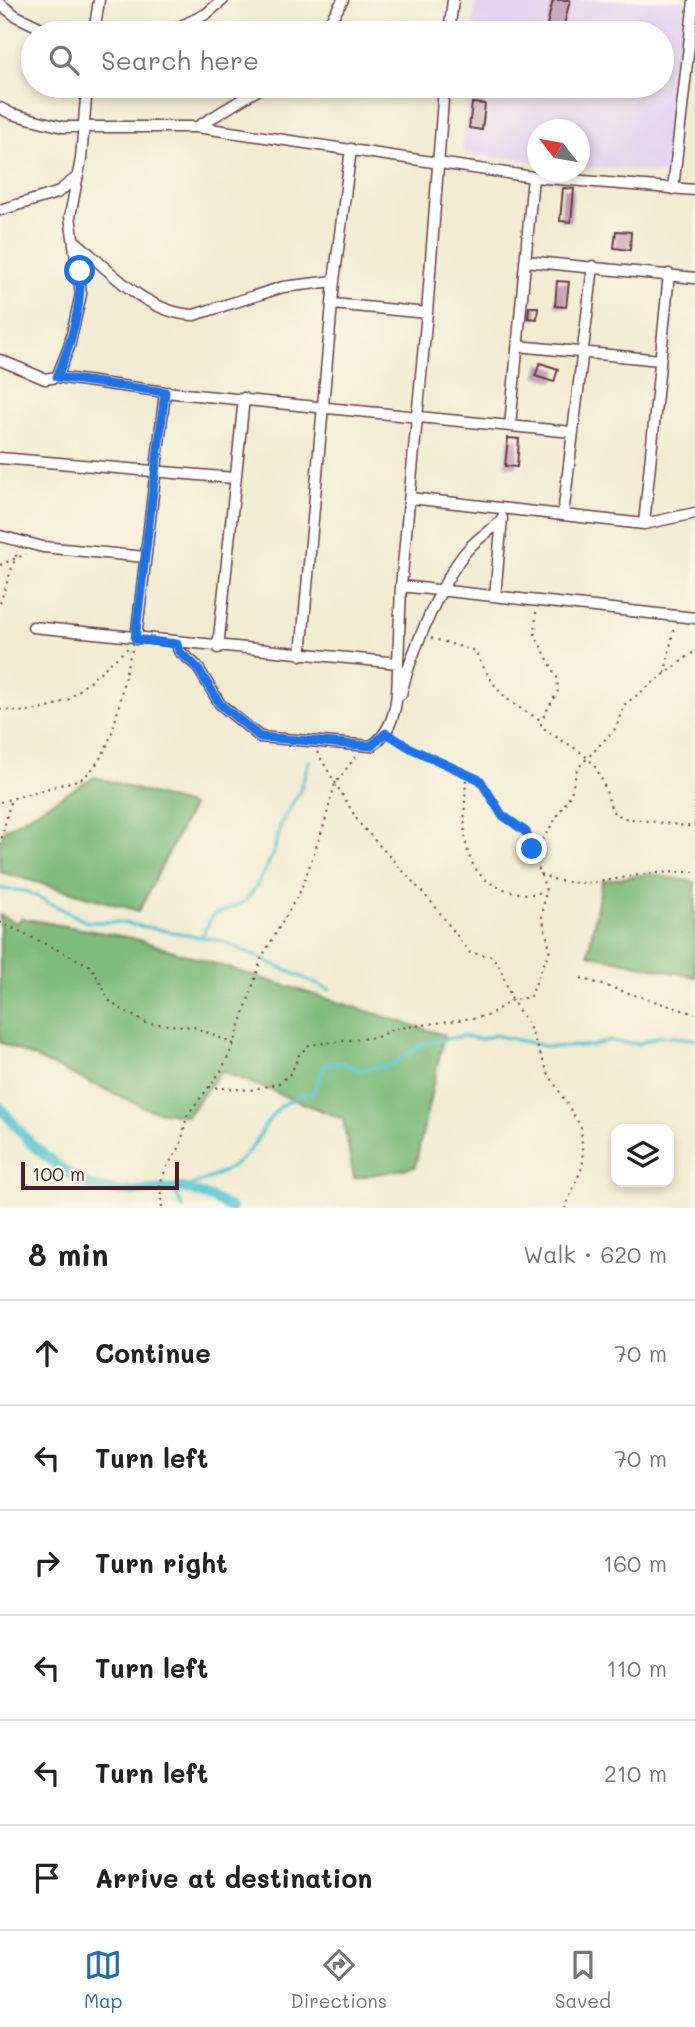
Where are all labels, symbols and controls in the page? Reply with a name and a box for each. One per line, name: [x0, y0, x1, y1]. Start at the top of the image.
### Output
search box: [21, 21, 674, 98]
icon: search: [45, 41, 83, 79]
text: Search here: [101, 43, 259, 77]
north arrow: [527, 119, 590, 182]
route start: [64, 255, 95, 286]
route end: [516, 833, 547, 864]
map controls: [611, 1124, 674, 1187]
button: layers: [611, 1124, 674, 1187]
scale bar: [21, 1159, 178, 1191]
text: 100 m: [32, 1161, 85, 1186]
text: 8 min: [28, 1234, 109, 1274]
text: Walk · 620 m: [523, 1239, 667, 1269]
icon: ahead: [28, 1334, 66, 1372]
text: Continue: [95, 1336, 211, 1370]
text: 70 m: [614, 1338, 667, 1368]
icon: left: [28, 1439, 66, 1477]
text: Turn left: [95, 1441, 208, 1475]
text: 70 m: [614, 1443, 667, 1473]
icon: right: [28, 1544, 66, 1582]
text: Turn right: [95, 1546, 228, 1580]
text: 160 m: [603, 1548, 667, 1578]
icon: left: [28, 1649, 66, 1687]
text: Turn left: [95, 1651, 208, 1685]
text: 110 m: [607, 1653, 667, 1683]
icon: left: [28, 1754, 66, 1792]
text: Turn left: [95, 1756, 208, 1790]
text: 210 m: [604, 1758, 667, 1788]
icon: arrive: [28, 1859, 66, 1897]
text: Arrive at destination: [95, 1861, 372, 1895]
tab: Map: [84, 1946, 123, 2013]
tab: Directions: [290, 1946, 387, 2013]
tab: Saved: [555, 1946, 611, 2013]

